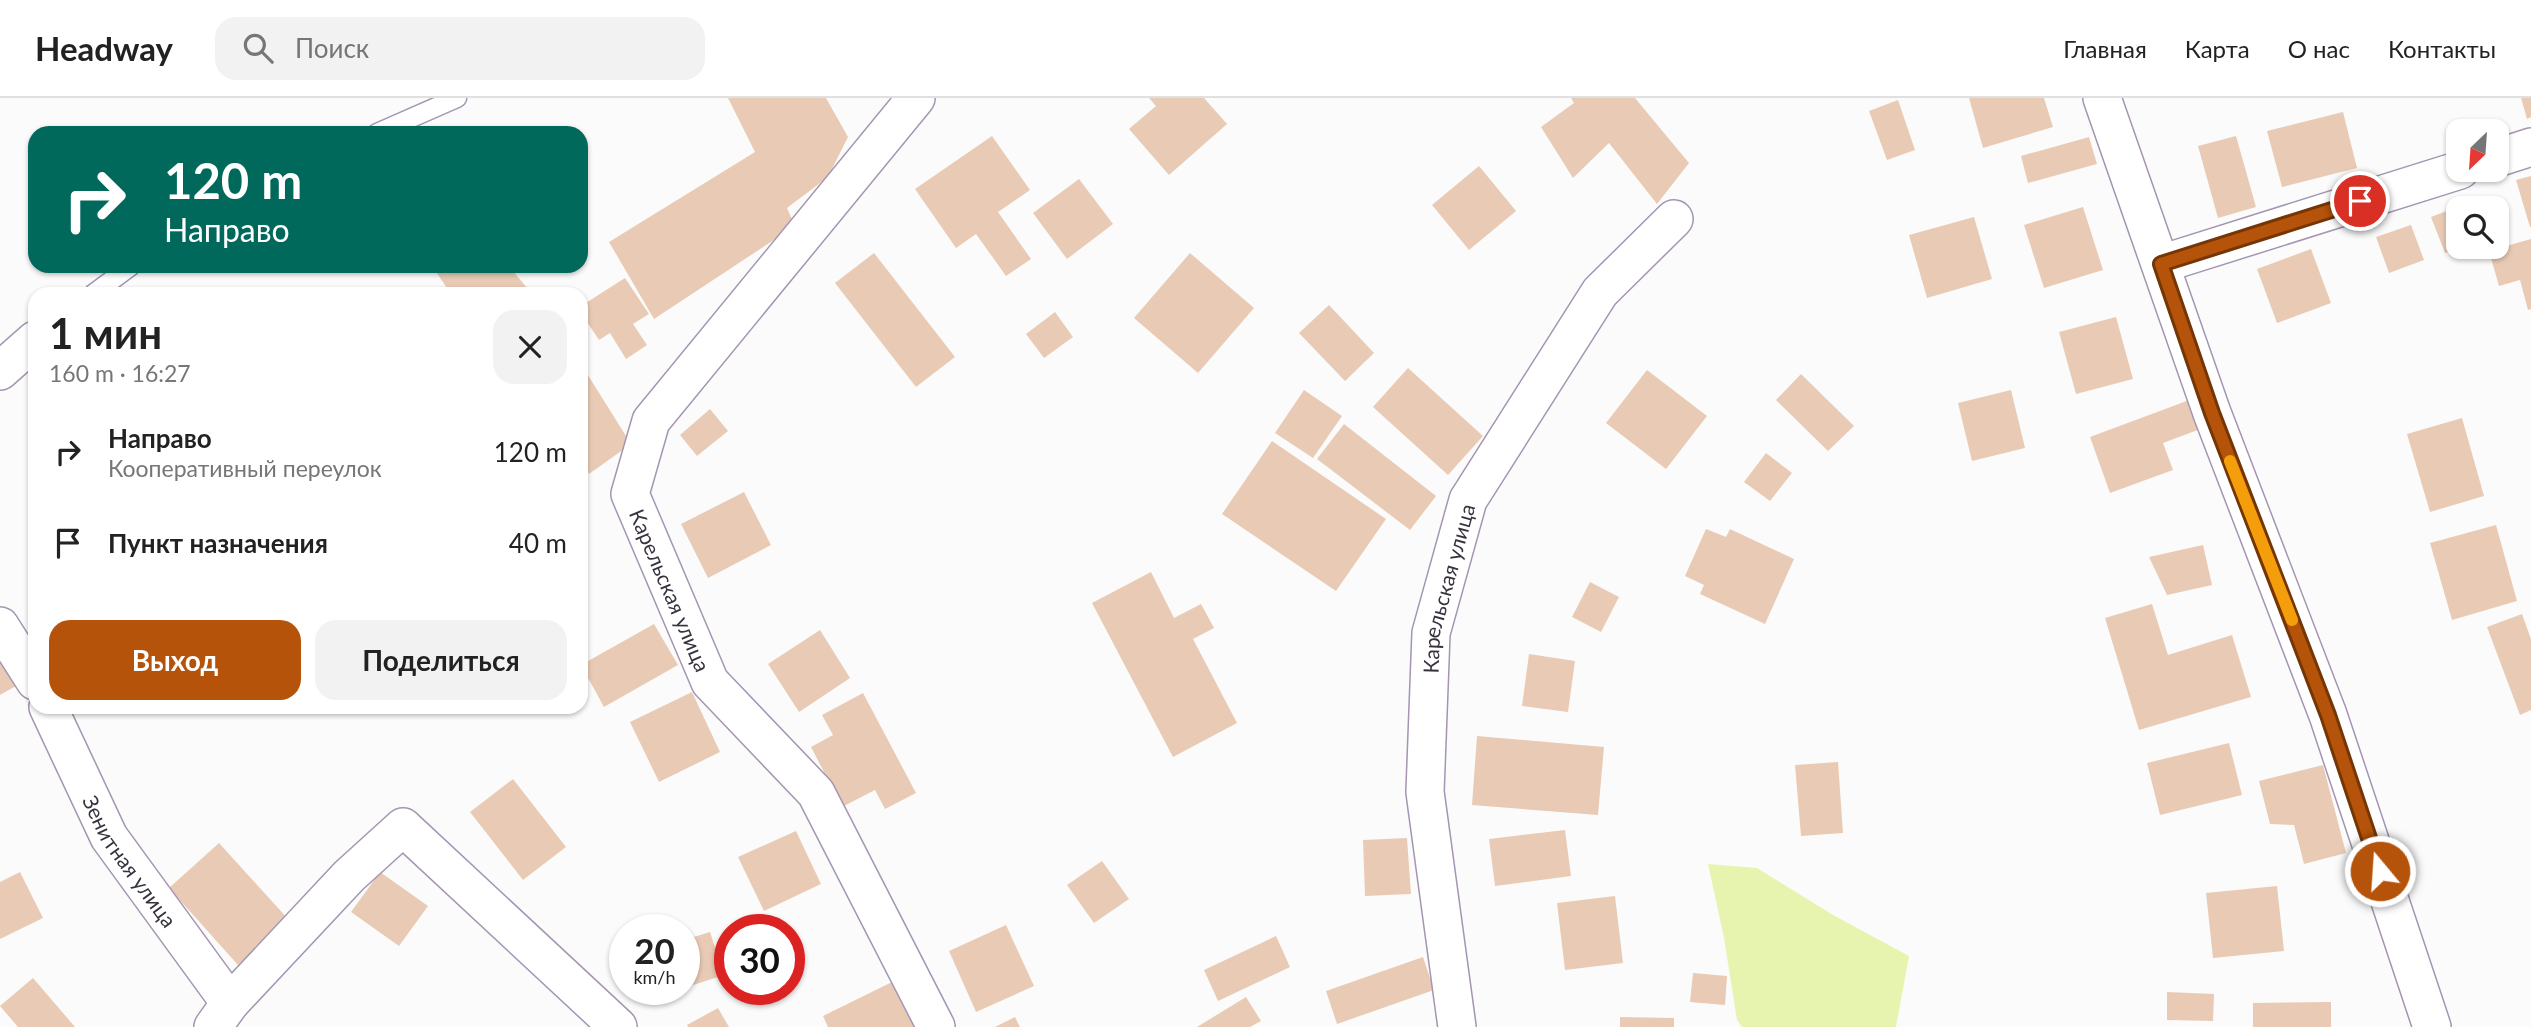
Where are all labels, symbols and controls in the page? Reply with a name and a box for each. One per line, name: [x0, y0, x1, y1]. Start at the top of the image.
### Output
search box: [215, 17, 705, 80]
text: Headway: [35, 28, 173, 68]
icon: search: [239, 29, 277, 67]
text: Поиск: [295, 32, 369, 64]
text: Главная: [2063, 34, 2147, 63]
text: Карта: [2185, 34, 2250, 63]
text: О нас: [2288, 34, 2350, 63]
text: Контакты: [2388, 34, 2496, 63]
north arrow: [2446, 119, 2510, 182]
map controls: [2446, 119, 2509, 259]
text: 120 m: [164, 151, 302, 209]
icon: right: [49, 154, 140, 245]
pin: [2330, 171, 2390, 231]
icon: arrive: [2341, 182, 2379, 220]
button: search: [2446, 196, 2509, 259]
text: Направо: [164, 210, 290, 249]
text: 1 мин: [49, 308, 162, 358]
button: close: [493, 310, 567, 384]
text: 160 m · 16:27: [49, 359, 191, 387]
text: Направо: [108, 422, 212, 454]
icon: right: [49, 433, 87, 471]
text: 120 m: [494, 436, 567, 468]
text: Кооперативный переулок: [108, 454, 382, 482]
street label: Карельская улица: [1417, 501, 1479, 674]
street label: Карельская улица: [625, 505, 716, 675]
icon: arrive: [49, 524, 87, 562]
text: Пункт назначения: [108, 527, 328, 559]
text: 40 m: [509, 527, 567, 559]
button: Выход: [49, 620, 301, 700]
button: Поделиться: [315, 620, 567, 700]
street label: Зенитная улица: [79, 791, 183, 932]
position arrow: [2343, 834, 2417, 908]
speed limit sign: 30: [714, 914, 805, 1005]
text: 20: [634, 929, 675, 971]
text: km/h: [633, 966, 676, 988]

